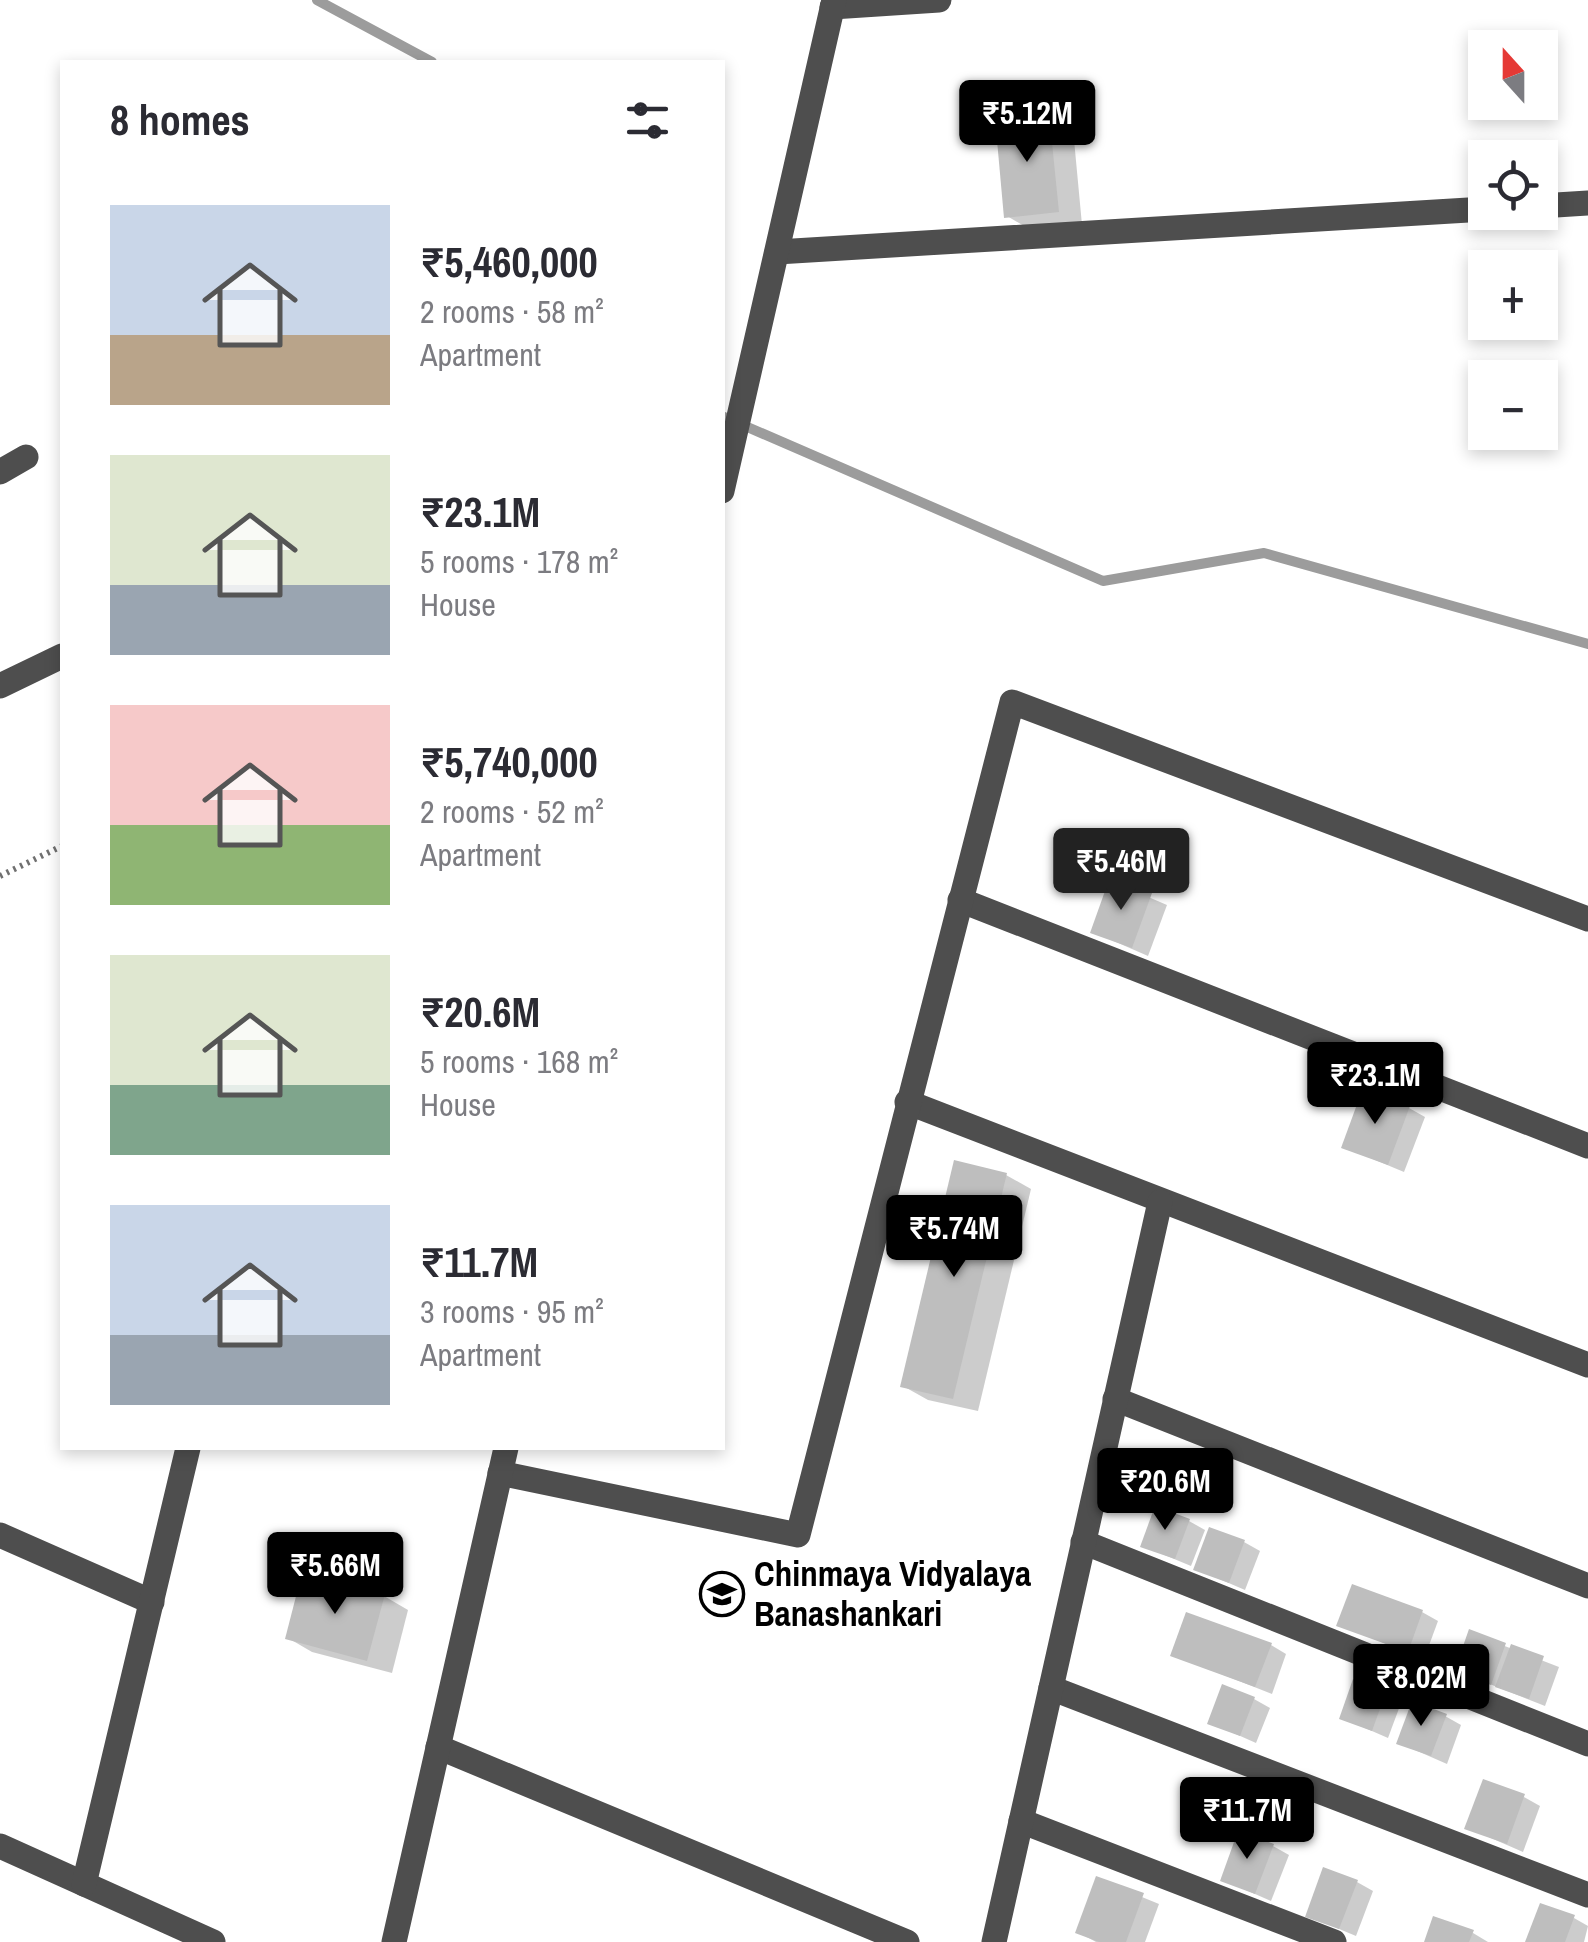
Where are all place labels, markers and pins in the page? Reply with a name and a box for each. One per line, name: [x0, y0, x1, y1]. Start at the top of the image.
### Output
pin: ₹5.12M: [946, 80, 1108, 165]
pin: ₹5.46M: [1040, 828, 1202, 913]
pin: ₹23.1M: [1294, 1042, 1456, 1127]
pin: ₹5.74M: [873, 1195, 1035, 1280]
pin: ₹20.6M: [1084, 1448, 1246, 1533]
pin: ₹5.66M: [254, 1532, 416, 1617]
place label: Chinmaya Vidyalaya Banashankari: [754, 1550, 1031, 1637]
school or university icon: Chinmaya Vidyalaya Banashankari: [699, 1571, 745, 1617]
pin: ₹8.02M: [1340, 1644, 1502, 1729]
pin: ₹11.7M: [1166, 1777, 1328, 1862]

